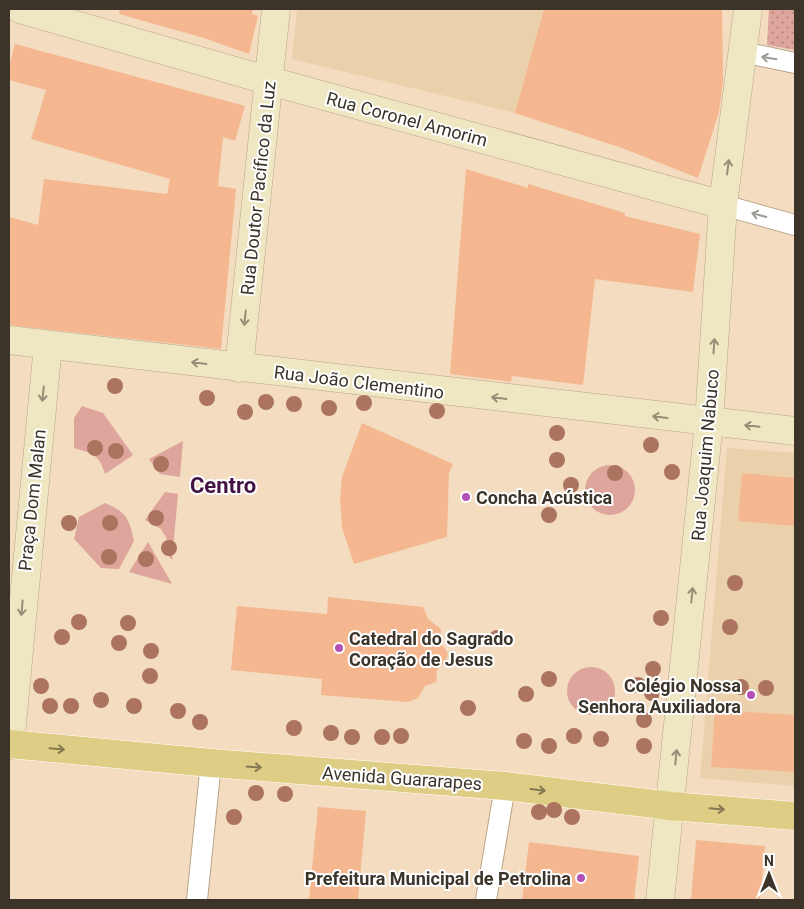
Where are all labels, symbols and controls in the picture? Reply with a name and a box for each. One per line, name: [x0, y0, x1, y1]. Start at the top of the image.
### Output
one-way arrow: [761, 53, 777, 63]
street label: Rua Doutor Pacífico da Luz: [236, 80, 280, 296]
street label: Rua Coronel Amorim: [324, 87, 490, 151]
one-way arrow: [723, 159, 733, 175]
one-way arrow: [752, 210, 768, 219]
one-way arrow: [240, 310, 250, 326]
one-way arrow: [709, 339, 718, 355]
one-way arrow: [191, 358, 207, 368]
street label: Rua João Clementino: [273, 361, 445, 403]
street label: Rua Joaquim Nabuco: [687, 368, 723, 542]
one-way arrow: [38, 386, 48, 402]
one-way arrow: [491, 393, 507, 403]
one-way arrow: [653, 412, 669, 422]
one-way arrow: [744, 422, 760, 431]
street label: Praça Dom Malan: [14, 428, 50, 572]
district label: Centro: [190, 473, 256, 498]
place label: Concha Acústica: [476, 487, 613, 508]
marker: Concha Acústica: [460, 491, 472, 503]
one-way arrow: [687, 588, 697, 604]
one-way arrow: [17, 600, 27, 616]
place label: Catedral do Sagrado Coração de Jesus: [349, 628, 514, 670]
marker: Catedral do Sagrado Coração de Jesus: [333, 642, 345, 654]
place label: Colégio Nossa Senhora Auxiliadora: [578, 675, 741, 717]
marker: Colégio Nossa Senhora Auxiliadora: [745, 689, 757, 701]
one-way arrow: [49, 744, 65, 754]
one-way arrow: [671, 749, 681, 765]
one-way arrow: [246, 762, 262, 771]
street label: Avenida Guararapes: [321, 762, 483, 794]
one-way arrow: [530, 785, 546, 795]
one-way arrow: [709, 805, 725, 814]
north arrow: [744, 849, 794, 899]
text: N: [764, 853, 774, 869]
place label: Prefeitura Municipal de Petrolina: [305, 868, 571, 889]
marker: Prefeitura Municipal de Petrolina: [575, 872, 587, 884]

